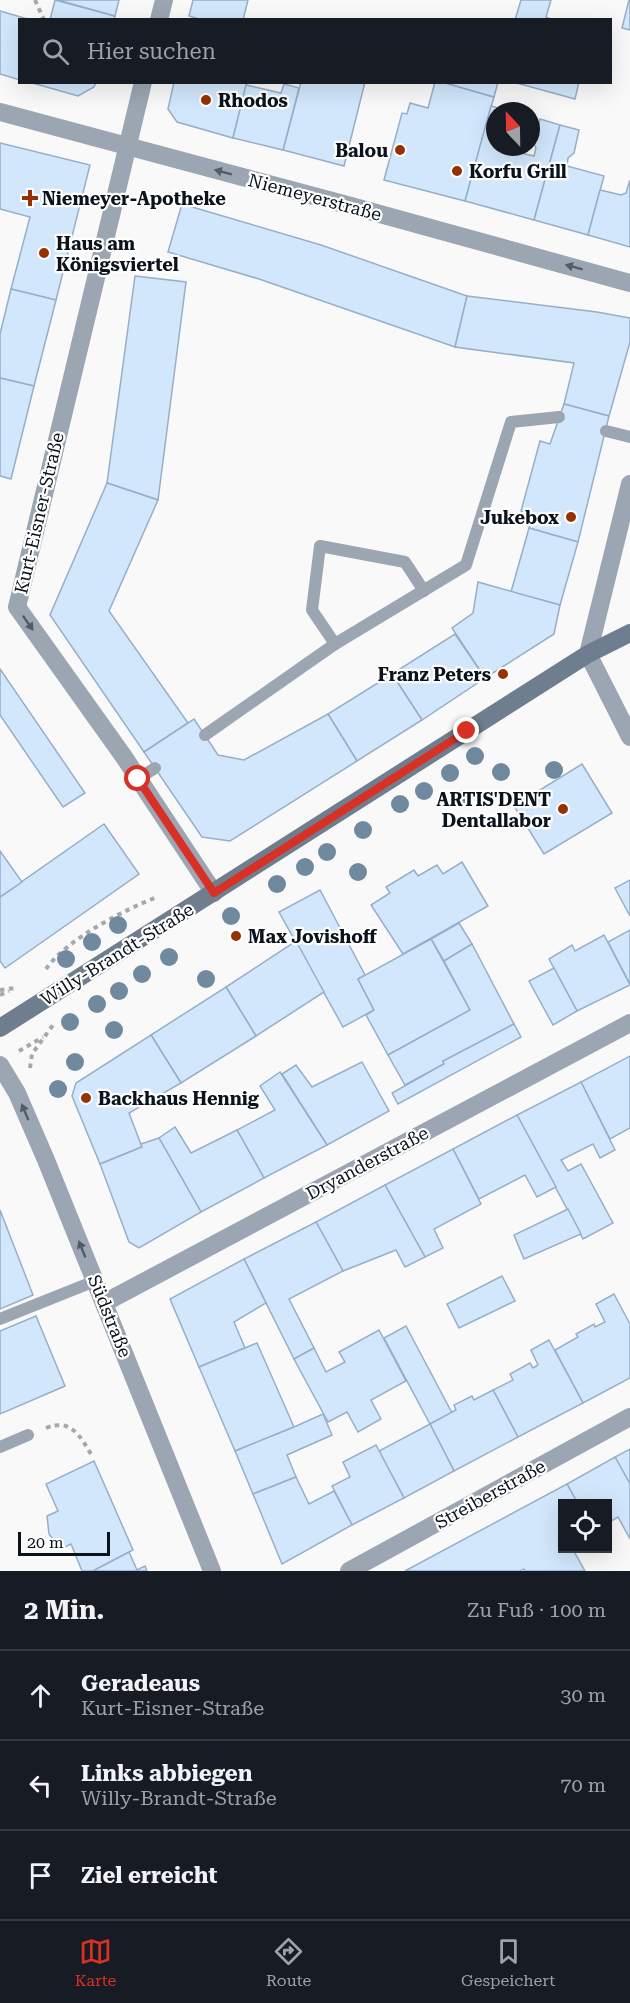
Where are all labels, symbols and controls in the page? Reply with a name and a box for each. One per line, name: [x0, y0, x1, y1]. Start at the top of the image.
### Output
search box: [18, 18, 612, 84]
icon: search: [39, 35, 72, 68]
text: Hier suchen: [87, 39, 216, 64]
place label: Rhodos: [218, 90, 288, 111]
marker: Rhodos: [199, 93, 213, 107]
north arrow: [486, 102, 540, 156]
place label: Balou: [335, 140, 388, 161]
marker: Balou: [393, 143, 407, 157]
place label: Korfu Grill: [469, 161, 567, 182]
marker: Korfu Grill: [450, 164, 464, 178]
one-way arrow: [214, 167, 232, 176]
street label: Niemeyerstraße: [246, 169, 384, 225]
place label: Niemeyer-Apotheke: [42, 188, 226, 209]
marker: Niemeyer-Apotheke: [23, 191, 37, 205]
place label: Haus am Königsviertel: [56, 233, 179, 275]
marker: Haus am Königsviertel: [37, 246, 51, 260]
one-way arrow: [565, 262, 583, 272]
street label: Kurt-Eisner-Straße: [10, 430, 68, 596]
place label: Jukebox: [480, 507, 559, 528]
marker: Jukebox: [564, 510, 578, 524]
one-way arrow: [22, 615, 34, 631]
place label: Franz Peters: [378, 664, 491, 685]
marker: Franz Peters: [496, 667, 510, 681]
route end: [453, 717, 479, 743]
route start: [124, 765, 150, 791]
place label: ARTIS'DENT Dentallabor: [436, 789, 551, 831]
marker: ARTIS'DENT Dentallabor: [556, 802, 570, 816]
street label: Willy-Brandt-Straße: [37, 898, 197, 1010]
place label: Max Jovishoff: [248, 926, 378, 947]
marker: Max Jovishoff: [229, 929, 243, 943]
place label: Backhaus Hennig: [98, 1088, 260, 1109]
marker: Backhaus Hennig: [79, 1091, 93, 1105]
one-way arrow: [20, 1102, 30, 1120]
street label: Dryanderstraße: [302, 1122, 432, 1204]
one-way arrow: [77, 1239, 87, 1257]
street label: Südstraße: [84, 1272, 136, 1361]
street label: Streiberstraße: [431, 1455, 549, 1533]
map controls: [558, 1499, 612, 1553]
button: locate: [558, 1499, 612, 1553]
scale bar: [18, 1529, 110, 1556]
text: 20 m: [27, 1533, 64, 1552]
text: 2 Min.: [24, 1595, 105, 1625]
text: Zu Fuß · 100 m: [467, 1598, 606, 1622]
text: Geradeaus: [81, 1671, 200, 1696]
icon: ahead: [24, 1679, 57, 1712]
text: 30 m: [560, 1683, 606, 1707]
text: Kurt-Eisner-Straße: [81, 1696, 264, 1720]
text: Links abbiegen: [81, 1761, 252, 1786]
icon: left: [24, 1769, 57, 1802]
text: 70 m: [560, 1773, 606, 1797]
text: Willy-Brandt-Straße: [81, 1786, 277, 1810]
icon: arrive: [24, 1859, 57, 1892]
text: Ziel erreicht: [81, 1863, 217, 1888]
tab: Karte: [75, 1935, 116, 1990]
tab: Route: [266, 1935, 311, 1990]
tab: Gespeichert: [461, 1935, 555, 1990]

